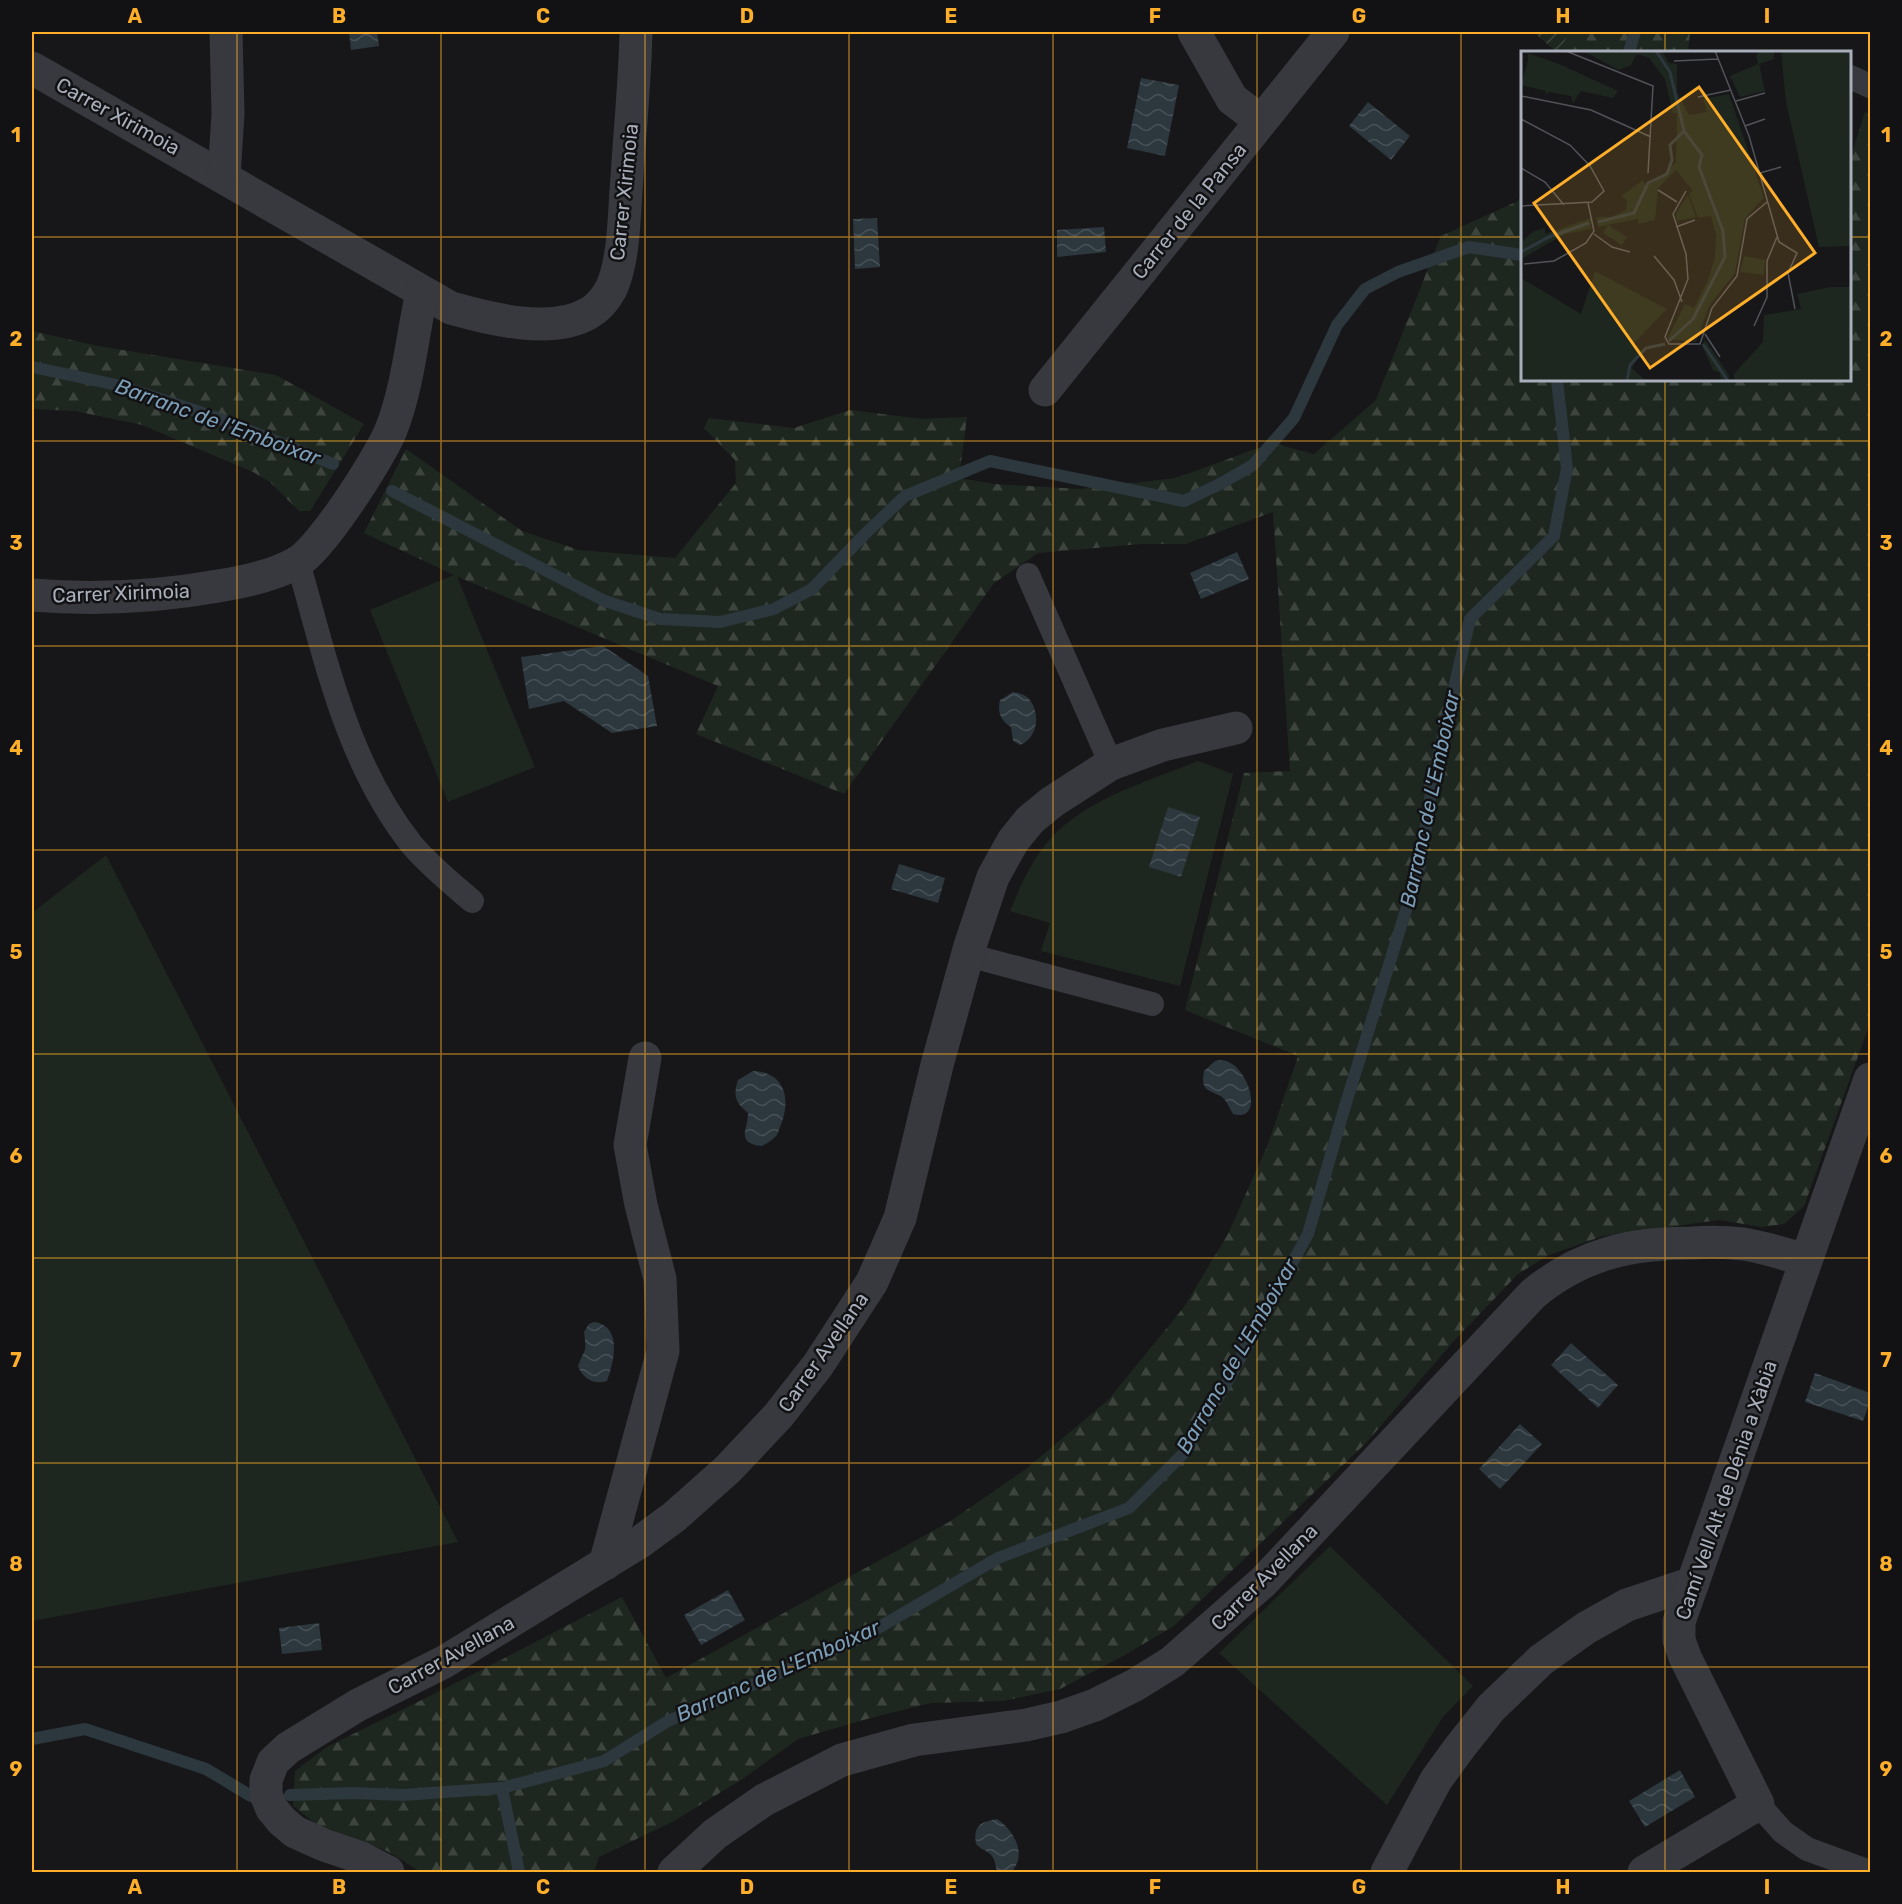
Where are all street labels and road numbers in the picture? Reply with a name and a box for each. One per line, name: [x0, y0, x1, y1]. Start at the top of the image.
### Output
street label: Carrer Xirimoia: [52, 72, 184, 160]
street label: Carrer Xirimoia: [605, 122, 643, 262]
street label: Carrer de la Pansa: [1127, 138, 1251, 284]
street label: Carrer Xirimoia: [52, 579, 190, 607]
street label: Carrer Avellana: [773, 1287, 873, 1417]
street label: Camí Vell Alt de Dénia a Xàbia: [1670, 1357, 1782, 1623]
street label: Carrer Avellana: [1206, 1519, 1322, 1635]
street label: Carrer Avellana: [384, 1610, 518, 1700]

